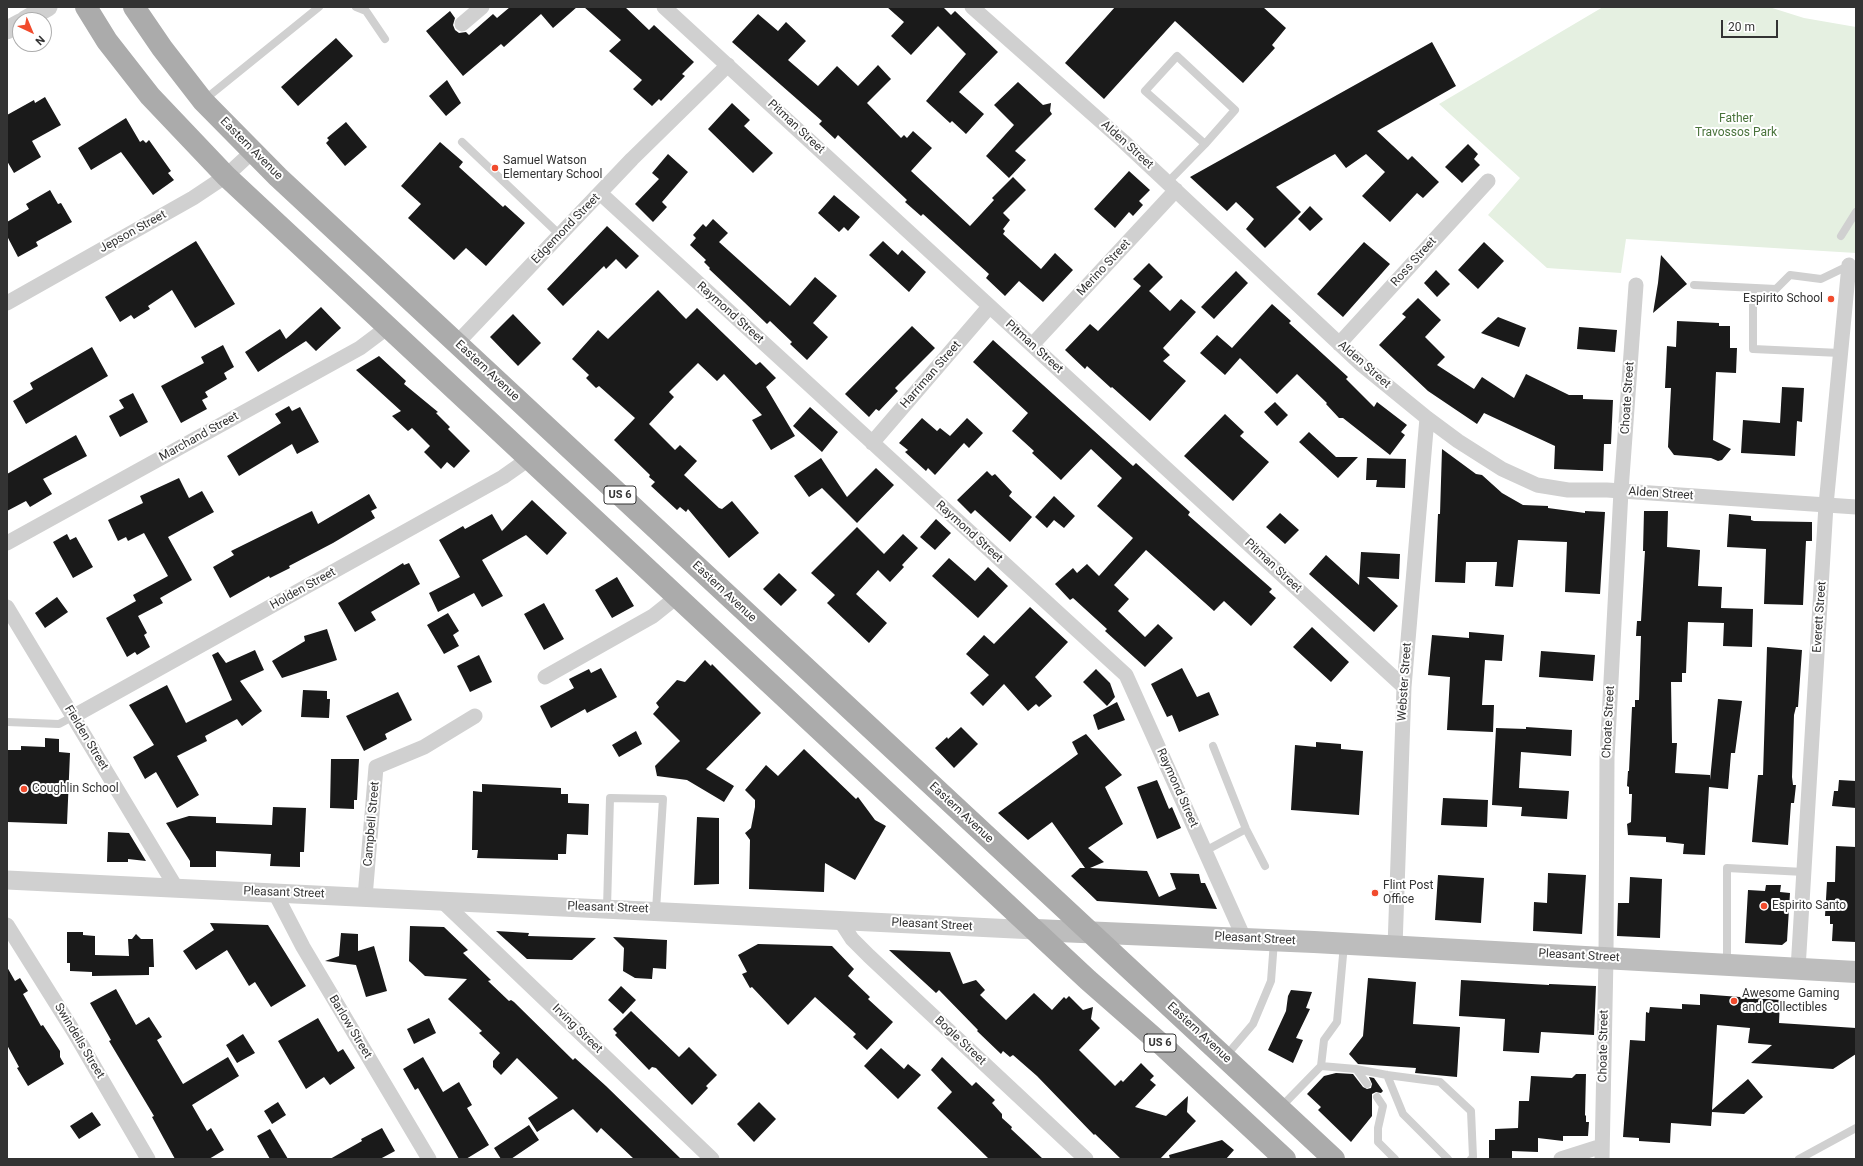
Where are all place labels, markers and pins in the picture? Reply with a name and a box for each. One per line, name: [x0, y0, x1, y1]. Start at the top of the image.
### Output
place label: Samuel Watson Elementary School: [503, 154, 603, 182]
marker: Samuel Watson Elementary School: [490, 163, 500, 173]
place label: Espirito School: [1743, 292, 1823, 306]
marker: Espirito School: [1826, 294, 1836, 304]
place label: Coughlin School: [32, 782, 119, 796]
marker: Coughlin School: [19, 784, 29, 794]
place label: Flint Post Office: [1383, 879, 1433, 907]
marker: Flint Post Office: [1370, 888, 1380, 898]
place label: Espirito Santo: [1772, 899, 1846, 913]
marker: Espirito Santo: [1759, 901, 1769, 911]
place label: Awesome Gaming and Collectibles: [1742, 987, 1839, 1015]
marker: Awesome Gaming and Collectibles: [1729, 996, 1739, 1006]

